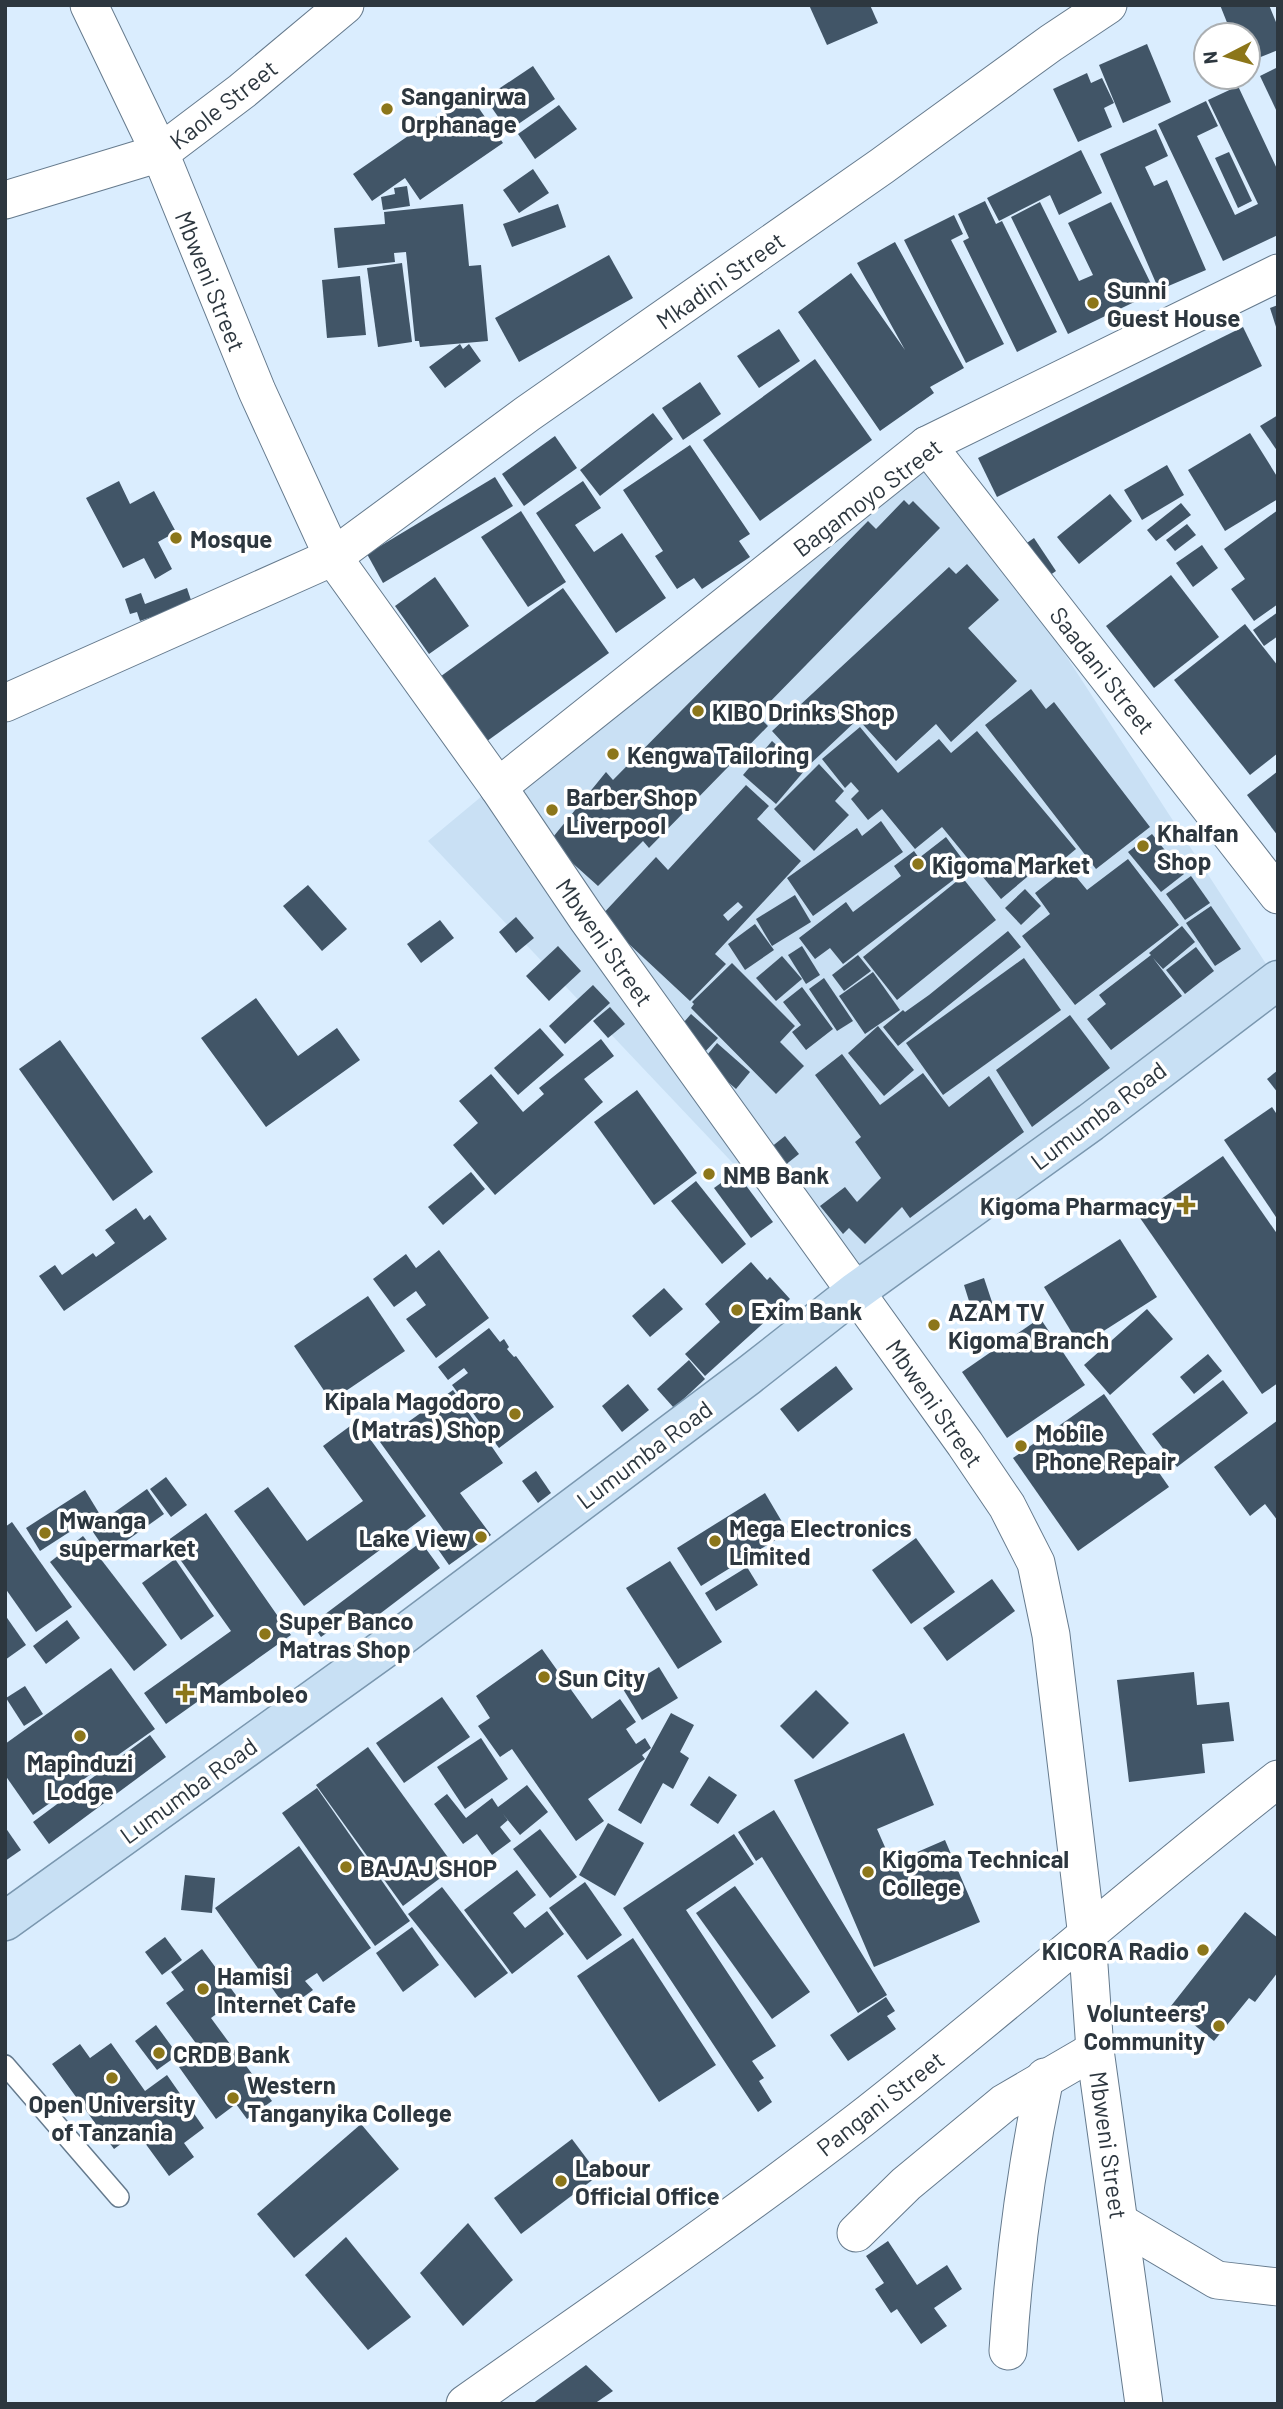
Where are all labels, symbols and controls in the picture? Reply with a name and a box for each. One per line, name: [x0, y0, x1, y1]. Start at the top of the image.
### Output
north arrow: [1192, 21, 1262, 91]
text: N: [1197, 50, 1222, 65]
street label: Kaole Street: [163, 53, 283, 155]
place label: Sanganirwa Orphanage: [401, 81, 526, 138]
marker: Sanganirwa Orphanage: [379, 101, 395, 117]
street label: Mbweni Street: [170, 206, 252, 356]
street label: Mkadini Street: [650, 225, 790, 335]
place label: Sunni Guest House: [1107, 275, 1240, 332]
marker: Sunni Guest House: [1085, 295, 1101, 311]
street label: Bagamoyo Street: [787, 432, 947, 562]
place label: Mosque: [190, 524, 272, 553]
marker: Mosque: [168, 530, 184, 546]
street label: Saadani Street: [1044, 601, 1162, 739]
place label: KIBO Drinks Shop: [712, 697, 895, 726]
marker: KIBO Drinks Shop: [690, 703, 706, 719]
place label: Kengwa Tailoring: [627, 740, 809, 769]
marker: Kengwa Tailoring: [605, 746, 621, 762]
place label: Barber Shop Liverpool: [566, 782, 698, 839]
marker: Barber Shop Liverpool: [544, 802, 560, 818]
place label: Khalfan Shop: [1157, 818, 1239, 875]
marker: Khalfan Shop: [1135, 838, 1151, 854]
place label: Kigoma Market: [932, 850, 1090, 879]
marker: Kigoma Market: [910, 856, 926, 872]
street label: Mbweni Street: [550, 873, 660, 1011]
street label: Lumumba Road: [1024, 1055, 1172, 1175]
place label: NMB Bank: [723, 1160, 829, 1189]
marker: NMB Bank: [701, 1166, 717, 1182]
place label: Kigoma Pharmacy: [980, 1191, 1172, 1220]
marker: Kigoma Pharmacy: [1178, 1197, 1194, 1213]
place label: Exim Bank: [751, 1296, 862, 1325]
place label: AZAM TV Kigoma Branch: [948, 1297, 1109, 1354]
marker: Exim Bank: [729, 1302, 745, 1318]
marker: AZAM TV Kigoma Branch: [926, 1317, 942, 1333]
street label: Mbweni Street: [880, 1334, 990, 1472]
place label: Kipala Magodoro (Matras) Shop: [324, 1386, 501, 1443]
street label: Lumumba Road: [570, 1394, 718, 1514]
marker: Kipala Magodoro (Matras) Shop: [507, 1406, 523, 1422]
place label: Mobile Phone Repair: [1035, 1418, 1176, 1475]
marker: Mobile Phone Repair: [1013, 1438, 1029, 1454]
place label: Mwanga supermarket: [59, 1505, 196, 1562]
place label: Mega Electronics Limited: [729, 1513, 912, 1570]
place label: Lake View: [359, 1523, 467, 1552]
marker: Mwanga supermarket: [37, 1525, 53, 1541]
marker: Lake View: [473, 1529, 489, 1545]
marker: Mega Electronics Limited: [707, 1533, 723, 1549]
place label: Super Banco Matras Shop: [279, 1606, 414, 1663]
marker: Super Banco Matras Shop: [257, 1626, 273, 1642]
place label: Sun City: [558, 1663, 645, 1692]
marker: Sun City: [536, 1669, 552, 1685]
place label: Mamboleo: [199, 1679, 308, 1708]
marker: Mamboleo: [177, 1685, 193, 1701]
marker: Mapinduzi Lodge: [72, 1728, 88, 1744]
street label: Lumumba Road: [114, 1731, 262, 1849]
place label: Mapinduzi Lodge: [27, 1748, 133, 1805]
place label: Kigoma Technical College: [882, 1844, 1069, 1901]
place label: BAJAJ SHOP: [360, 1853, 497, 1882]
marker: BAJAJ SHOP: [338, 1859, 354, 1875]
marker: Kigoma Technical College: [860, 1864, 876, 1880]
place label: KICORA Radio: [1042, 1936, 1189, 1965]
marker: KICORA Radio: [1195, 1942, 1211, 1958]
place label: Hamisi Internet Cafe: [217, 1961, 356, 2018]
marker: Hamisi Internet Cafe: [195, 1981, 211, 1997]
place label: Volunteers' Community: [1083, 1998, 1205, 2055]
marker: Volunteers' Community: [1211, 2018, 1227, 2034]
place label: CRDB Bank: [173, 2039, 290, 2068]
street label: Pangani Street: [810, 2044, 950, 2162]
marker: CRDB Bank: [151, 2045, 167, 2061]
street label: Mbweni Street: [1084, 2069, 1134, 2221]
marker: Open University of Tanzania: [104, 2070, 120, 2086]
place label: Western Tanganyika College: [247, 2070, 452, 2127]
place label: Open University of Tanzania: [28, 2089, 196, 2146]
marker: Western Tanganyika College: [225, 2090, 241, 2106]
place label: Labour Official Office: [575, 2153, 720, 2210]
marker: Labour Official Office: [553, 2173, 569, 2189]

